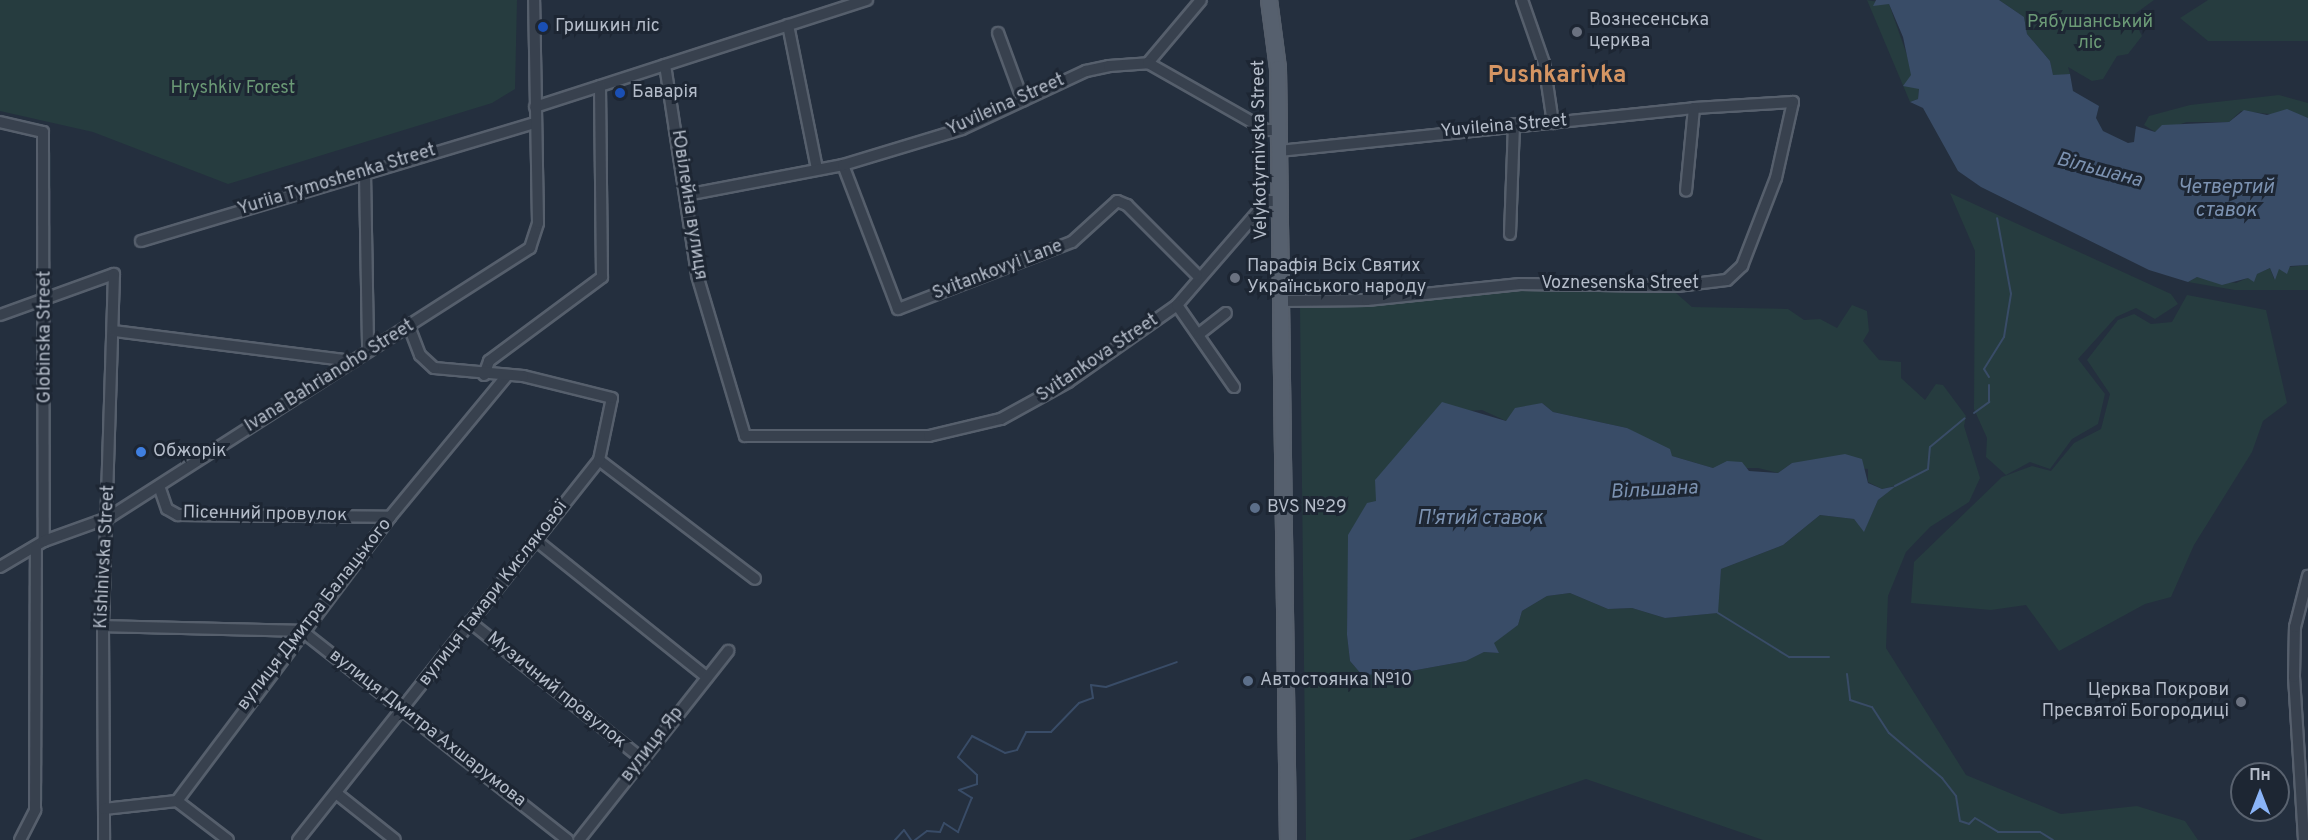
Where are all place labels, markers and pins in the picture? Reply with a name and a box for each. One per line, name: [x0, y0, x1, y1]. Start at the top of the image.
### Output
place label: Вознесенська церква: [1589, 11, 1709, 54]
place label: Гришкин ліс: [555, 16, 660, 38]
marker: Гришкин ліс: [536, 20, 550, 34]
marker: Вознесенська церква: [1570, 25, 1584, 39]
place label: Баварія: [632, 82, 698, 104]
marker: Баварія: [613, 86, 627, 100]
place label: Парафія Всіх Святих Українського народу: [1247, 257, 1426, 300]
marker: Парафія Всіх Святих Українського народу: [1228, 271, 1242, 285]
place label: Обжорік: [153, 441, 227, 463]
marker: Обжорік: [134, 445, 148, 459]
place label: BVS №29: [1267, 497, 1347, 519]
marker: BVS №29: [1248, 501, 1262, 515]
place label: Автостоянка №10: [1260, 670, 1412, 692]
marker: Автостоянка №10: [1241, 674, 1255, 688]
place label: Церква Покрови Пресвятої Богородиці: [2042, 681, 2229, 724]
marker: Церква Покрови Пресвятої Богородиці: [2234, 695, 2248, 709]

